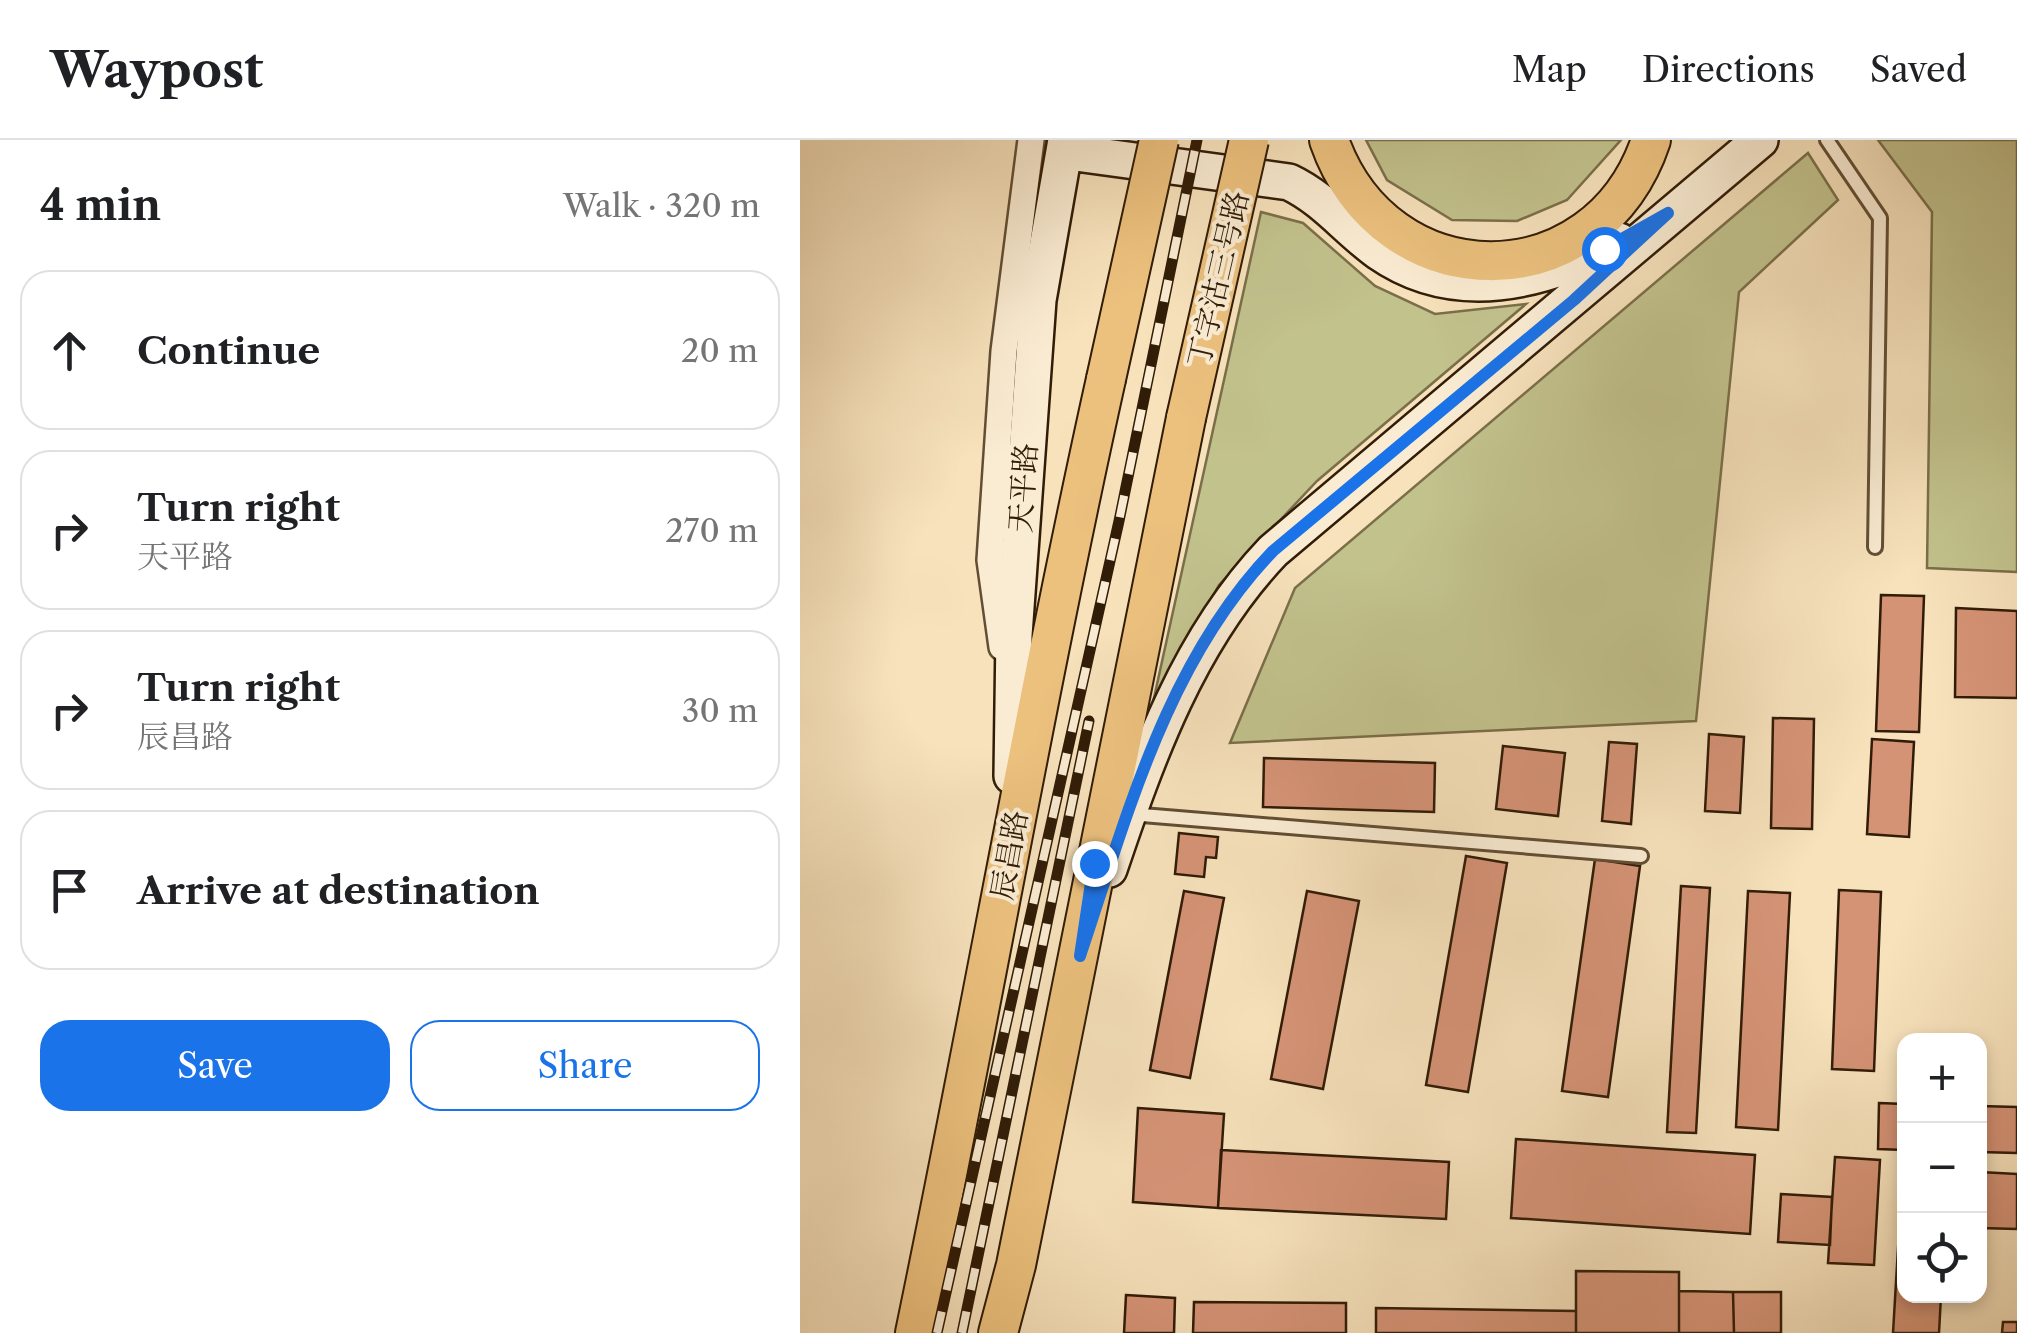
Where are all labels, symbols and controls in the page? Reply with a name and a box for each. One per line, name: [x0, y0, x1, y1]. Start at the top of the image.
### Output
text: Waypost: [50, 40, 263, 99]
text: Map: [1512, 48, 1587, 91]
text: Directions: [1642, 48, 1815, 91]
text: Saved: [1870, 48, 1967, 91]
text: 4 min: [40, 179, 161, 231]
text: Walk · 320 m: [563, 186, 760, 225]
street label: 丁字沽三号路: [1180, 187, 1256, 371]
route start: [1582, 227, 1628, 273]
icon: ahead: [42, 323, 97, 378]
text: Continue: [137, 327, 320, 374]
text: 20 m: [681, 331, 758, 370]
street label: 天平路: [1001, 442, 1045, 534]
text: Turn right: [137, 484, 340, 531]
icon: right: [42, 503, 97, 558]
text: 270 m: [665, 511, 758, 550]
text: 天平路: [137, 537, 233, 576]
text: Turn right: [137, 664, 340, 711]
icon: right: [42, 683, 97, 738]
text: 30 m: [682, 691, 758, 730]
text: 辰昌路: [137, 717, 233, 756]
street label: 辰昌路: [983, 807, 1035, 903]
route end: [1072, 841, 1118, 887]
icon: arrive: [42, 863, 97, 918]
text: Arrive at destination: [137, 867, 540, 914]
button: Save: [40, 1020, 390, 1111]
button: Share: [410, 1020, 760, 1111]
map controls: [1897, 1033, 1987, 1303]
button: +: [1897, 1033, 1987, 1123]
button: −: [1897, 1123, 1987, 1213]
button: locate: [1897, 1213, 1987, 1303]

